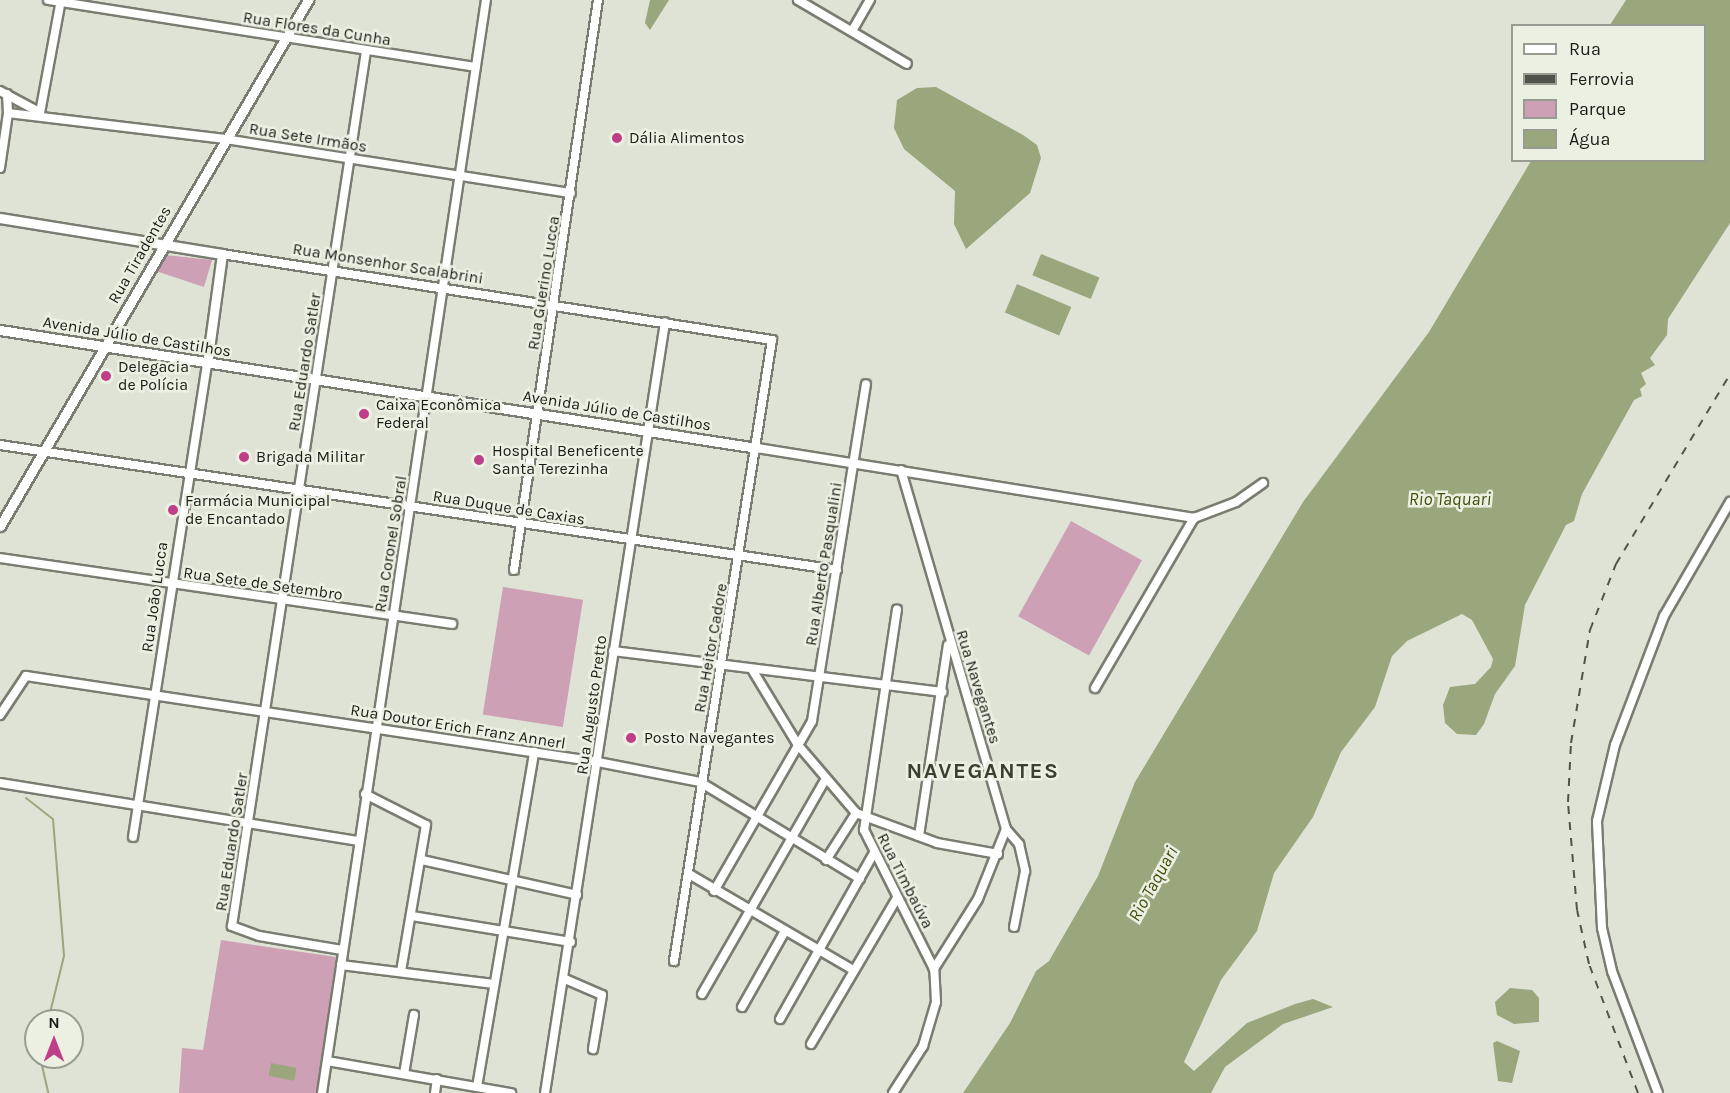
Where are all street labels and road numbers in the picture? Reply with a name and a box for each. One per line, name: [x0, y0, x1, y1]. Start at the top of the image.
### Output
street label: Rua Flores da Cunha: [242, 8, 392, 50]
street label: Rua Sete Irmãos: [248, 119, 368, 157]
street label: Rua Tiradentes: [104, 203, 176, 307]
street label: Rua Guerino Lucca: [524, 215, 564, 351]
street label: Rua Monsenhor Scalabrini: [291, 239, 485, 289]
street label: Rua Eduardo Satler: [285, 291, 325, 433]
street label: Avenida Júlio de Castilhos: [42, 313, 232, 361]
street label: Avenida Júlio de Castilhos: [522, 387, 712, 435]
street label: Rua Coronel Sobral: [371, 474, 411, 614]
street label: Rua Alberto Pasqualini: [802, 481, 846, 647]
street label: Rua Duque de Caxias: [432, 486, 586, 530]
street label: Rua João Lucca: [138, 541, 172, 653]
street label: Rua Sete de Setembro: [182, 563, 344, 605]
street label: Rua Heitor Cadore: [690, 582, 732, 714]
street label: Rua Navegantes: [952, 628, 1004, 746]
street label: Rua Augusto Pretto: [573, 634, 611, 776]
street label: Rua Doutor Erich Franz Annerl: [349, 700, 567, 754]
street label: Rua Eduardo Satler: [212, 771, 252, 913]
street label: Rua Timbaúva: [873, 830, 937, 932]

